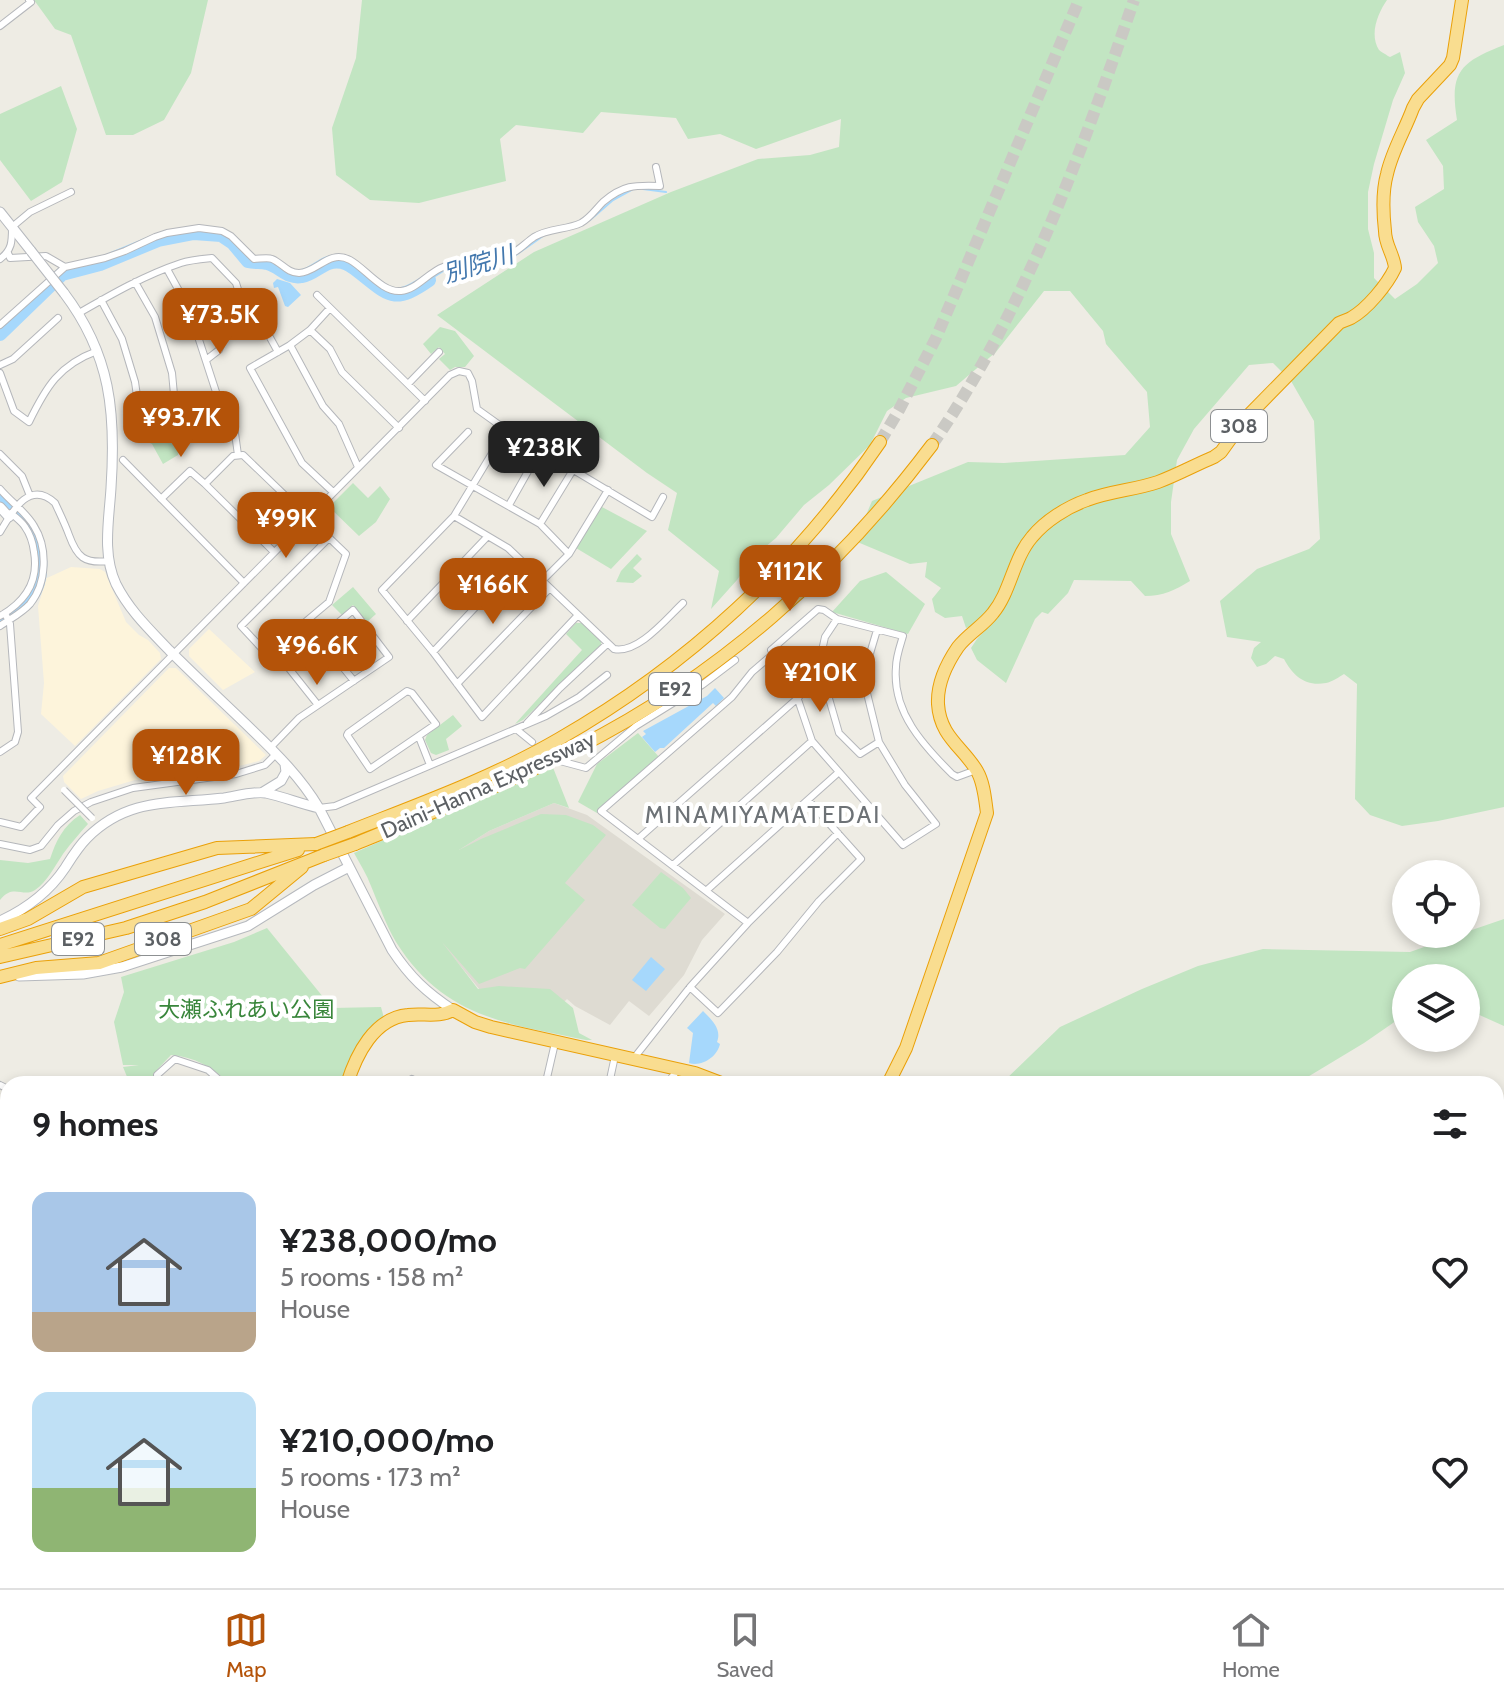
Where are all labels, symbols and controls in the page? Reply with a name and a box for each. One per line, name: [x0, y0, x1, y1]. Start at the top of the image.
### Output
water label: 別院川: [439, 239, 520, 288]
pin: ¥73.5K: [155, 288, 285, 356]
text: ¥73.5K: [180, 298, 260, 330]
pin: ¥93.7K: [116, 391, 246, 459]
text: ¥93.7K: [141, 401, 221, 433]
road number: 308: [1211, 410, 1267, 442]
pin: ¥238K: [488, 421, 600, 489]
text: ¥238K: [506, 431, 582, 463]
pin: ¥99K: [239, 492, 333, 560]
text: ¥99K: [255, 502, 317, 534]
pin: ¥112K: [734, 545, 846, 613]
text: ¥112K: [758, 555, 822, 587]
pin: ¥166K: [437, 558, 549, 626]
text: ¥166K: [458, 568, 528, 600]
pin: ¥96.6K: [252, 619, 382, 687]
text: ¥96.6K: [276, 629, 358, 661]
pin: ¥210K: [764, 646, 876, 714]
text: ¥210K: [783, 656, 857, 688]
road number: E92: [649, 673, 701, 705]
street label: Daini-Hanna Expressway: [377, 726, 599, 844]
pin: ¥128K: [130, 729, 242, 797]
text: ¥128K: [150, 739, 222, 771]
district label: MINAMIYAMATEDAI: [645, 800, 881, 829]
map controls: [1392, 860, 1480, 1052]
button: locate: [1392, 860, 1480, 948]
road number: E92: [52, 923, 104, 955]
road number: 308: [135, 923, 191, 955]
button: layers: [1392, 964, 1480, 1052]
park label: 大瀬ふれあい公園: [158, 996, 334, 1023]
icon: filters: [1428, 1102, 1472, 1146]
text: 9 homes: [32, 1103, 158, 1145]
text: ¥238,000/mo: [280, 1219, 497, 1261]
icon: home: [96, 1224, 192, 1320]
icon: heart: [1428, 1250, 1472, 1294]
text: 5 rooms · 158 m²: [280, 1261, 463, 1293]
text: House: [280, 1293, 350, 1325]
text: ¥210,000/mo: [280, 1419, 494, 1461]
icon: home: [96, 1424, 192, 1520]
icon: heart: [1428, 1450, 1472, 1494]
text: 5 rooms · 173 m²: [280, 1461, 461, 1493]
text: House: [280, 1493, 350, 1525]
tab: Map: [224, 1608, 268, 1683]
tab: Saved: [716, 1608, 774, 1683]
tab: Home: [1222, 1608, 1280, 1683]

